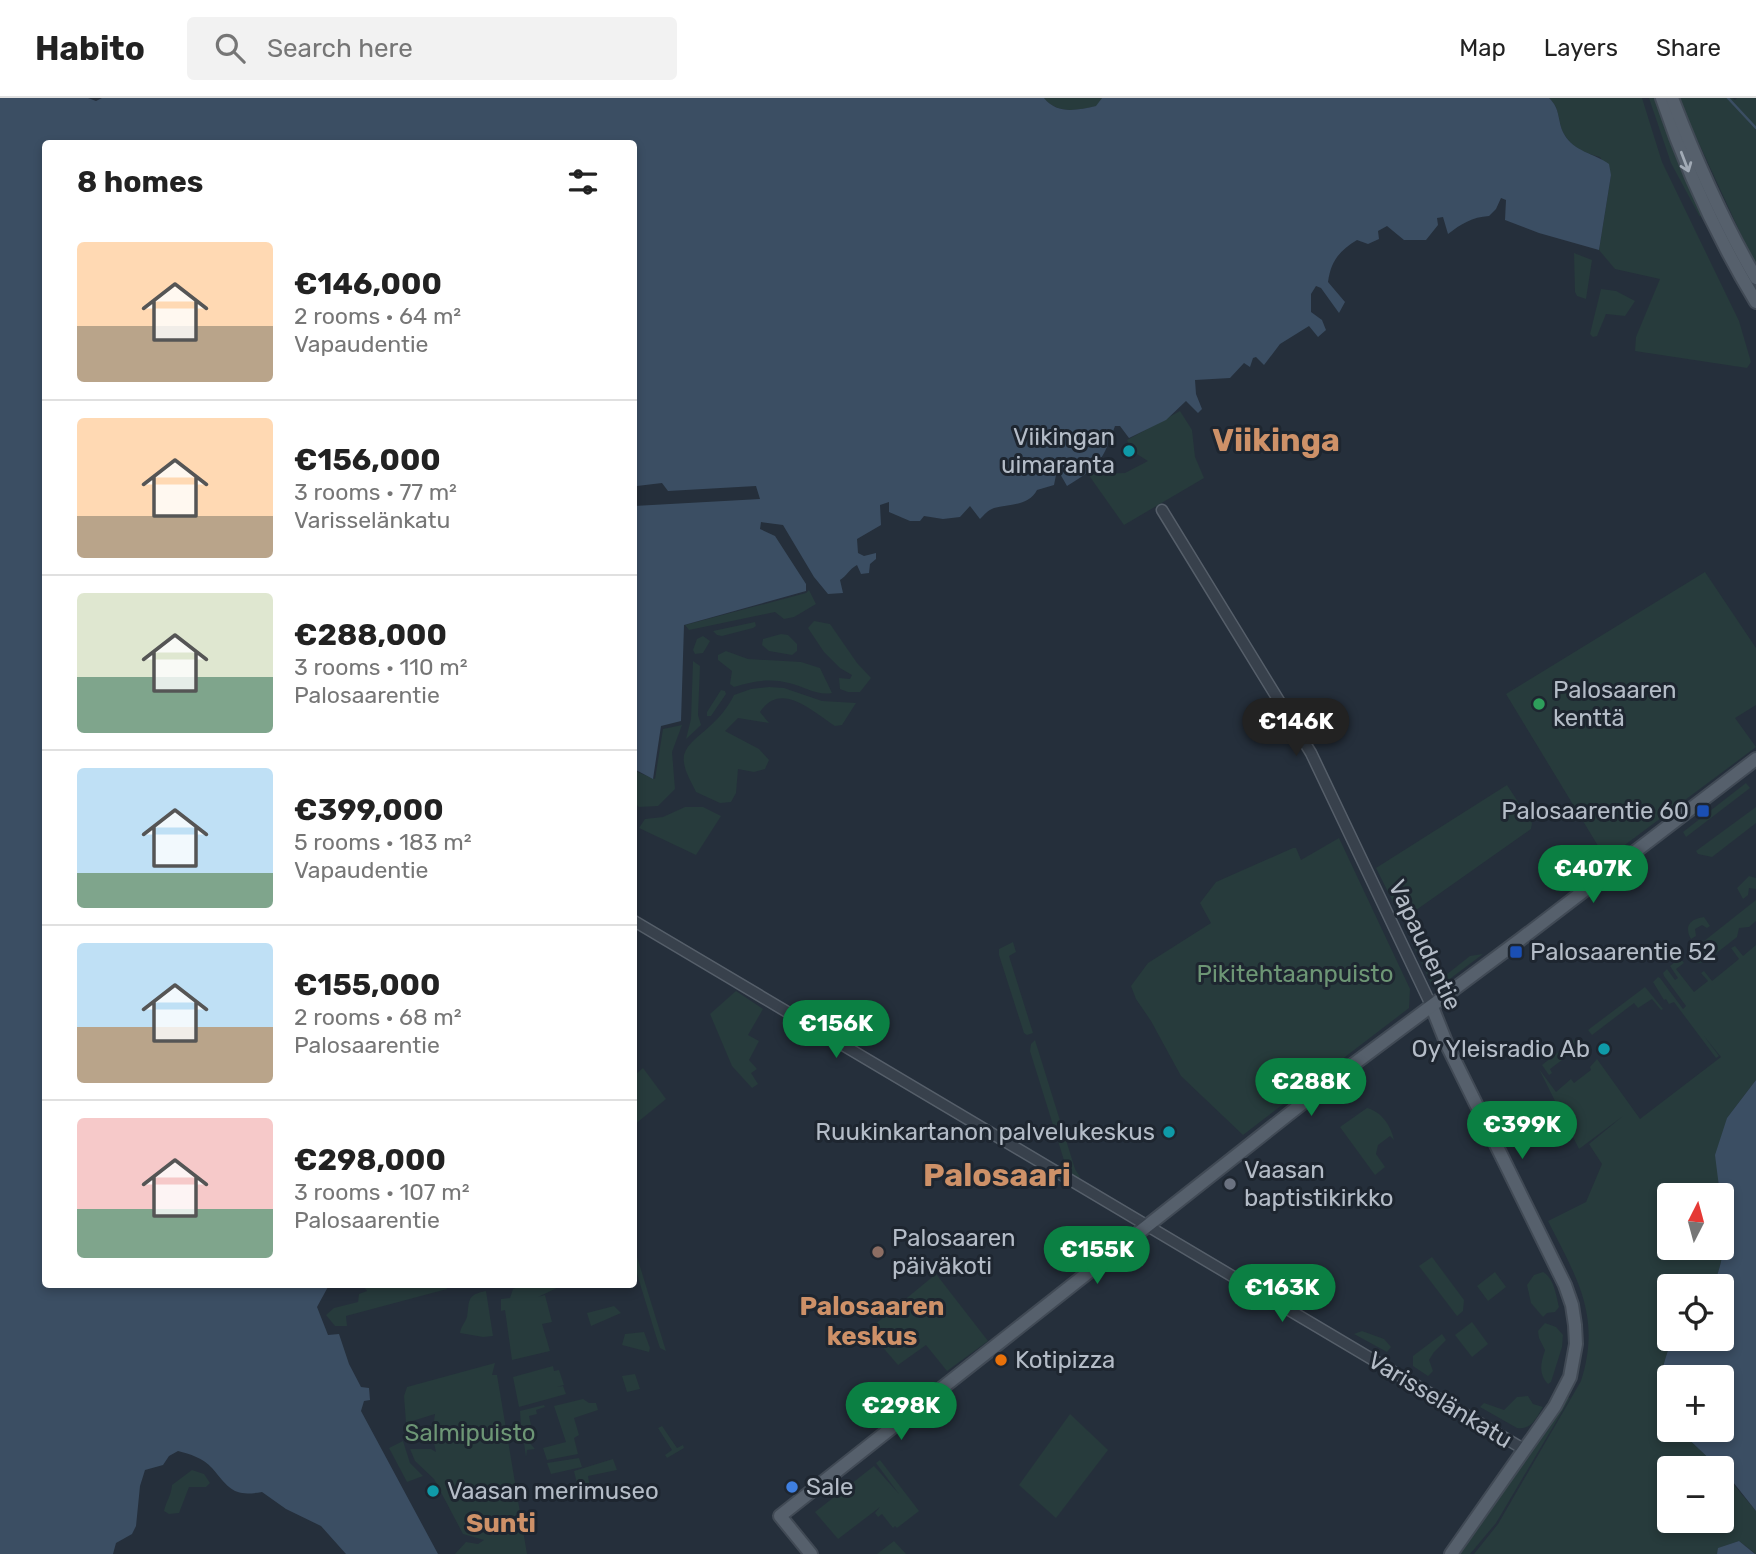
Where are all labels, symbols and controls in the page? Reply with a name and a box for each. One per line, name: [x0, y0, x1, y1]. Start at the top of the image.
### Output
search box: [187, 17, 677, 80]
text: Habito: [35, 29, 145, 68]
icon: search: [211, 29, 249, 67]
text: Search here: [267, 33, 413, 64]
text: Map: [1459, 34, 1506, 62]
text: Layers: [1544, 34, 1618, 62]
text: Share: [1656, 34, 1721, 62]
one-way arrow: [1680, 151, 1693, 172]
icon: filters: [564, 163, 602, 201]
text: 8 homes: [77, 164, 203, 200]
text: €146,000: [294, 266, 442, 302]
icon: home: [133, 270, 217, 354]
text: 2 rooms · 64 m²: [294, 302, 461, 330]
text: Vapaudentie: [294, 330, 429, 358]
district label: Viikinga: [1212, 421, 1340, 459]
place label: Viikingan uimaranta: [1001, 423, 1115, 479]
text: €156,000: [294, 442, 441, 478]
marker: Viikingan uimaranta: [1121, 443, 1137, 459]
icon: home: [133, 446, 217, 530]
text: 3 rooms · 77 m²: [294, 478, 457, 506]
text: Varisselänkatu: [294, 506, 450, 534]
text: €288,000: [294, 617, 447, 653]
icon: home: [133, 621, 217, 705]
text: 3 rooms · 110 m²: [294, 653, 468, 681]
place label: Palosaaren kenttä: [1553, 676, 1677, 732]
text: Palosaarentie: [294, 681, 440, 709]
marker: Palosaaren kenttä: [1531, 696, 1547, 712]
pin: €146K: [1247, 698, 1345, 758]
text: €146K: [1258, 707, 1334, 735]
text: €399,000: [294, 792, 444, 828]
icon: home: [133, 796, 217, 880]
place label: Palosaarentie 60: [1501, 797, 1689, 825]
marker: Palosaarentie 60: [1695, 803, 1711, 819]
text: 5 rooms · 183 m²: [294, 828, 471, 856]
pin: €407K: [1544, 846, 1642, 905]
text: €407K: [1554, 854, 1632, 882]
text: Vapaudentie: [294, 856, 429, 884]
street label: Vapaudentie: [1383, 875, 1467, 1015]
place label: Palosaarentie 52: [1530, 938, 1716, 966]
marker: Palosaarentie 52: [1508, 944, 1524, 960]
park label: Pikitehtaanpuisto: [1196, 960, 1394, 988]
text: €155,000: [294, 967, 440, 1003]
icon: home: [133, 971, 217, 1055]
pin: €156K: [787, 1000, 885, 1060]
text: 2 rooms · 68 m²: [294, 1003, 462, 1031]
text: €156K: [799, 1009, 873, 1037]
text: Palosaarentie: [294, 1031, 440, 1059]
place label: Oy Yleisradio Ab: [1412, 1035, 1590, 1063]
marker: Oy Yleisradio Ab: [1596, 1041, 1612, 1057]
pin: €288K: [1262, 1058, 1360, 1118]
text: €288K: [1271, 1067, 1351, 1095]
pin: €399K: [1473, 1102, 1571, 1161]
text: €399K: [1483, 1110, 1561, 1138]
place label: Ruukinkartanon palvelukeskus: [815, 1118, 1155, 1146]
marker: Ruukinkartanon palvelukeskus: [1161, 1124, 1177, 1140]
text: €298,000: [294, 1142, 446, 1178]
icon: home: [133, 1146, 217, 1230]
district label: Palosaari: [923, 1156, 1071, 1194]
place label: Vaasan baptistikirkko: [1244, 1156, 1394, 1212]
marker: Vaasan baptistikirkko: [1222, 1176, 1238, 1192]
text: 3 rooms · 107 m²: [294, 1178, 470, 1206]
north arrow: [1657, 1183, 1734, 1260]
map controls: [1657, 1183, 1734, 1533]
text: Palosaarentie: [294, 1206, 440, 1234]
place label: Palosaaren päiväkoti: [892, 1224, 1016, 1280]
pin: €155K: [1048, 1226, 1146, 1286]
text: €155K: [1060, 1235, 1134, 1263]
marker: Palosaaren päiväkoti: [870, 1244, 886, 1260]
pin: €163K: [1233, 1264, 1331, 1324]
text: €163K: [1245, 1273, 1319, 1301]
button: locate: [1657, 1274, 1734, 1351]
district label: Palosaaren keskus: [800, 1291, 944, 1352]
place label: Kotipizza: [1015, 1346, 1115, 1374]
street label: Varisselänkatu: [1363, 1346, 1517, 1454]
marker: Kotipizza: [993, 1352, 1009, 1368]
button: +: [1657, 1365, 1734, 1442]
pin: €298K: [852, 1382, 950, 1442]
text: €298K: [862, 1391, 940, 1419]
park label: Salmipuisto: [404, 1419, 536, 1447]
button: −: [1657, 1456, 1734, 1533]
place label: Sale: [806, 1473, 853, 1501]
place label: Vaasan merimuseo: [447, 1477, 659, 1505]
marker: Sale: [784, 1479, 800, 1495]
marker: Vaasan merimuseo: [425, 1483, 441, 1499]
district label: Sunti: [466, 1508, 536, 1539]

